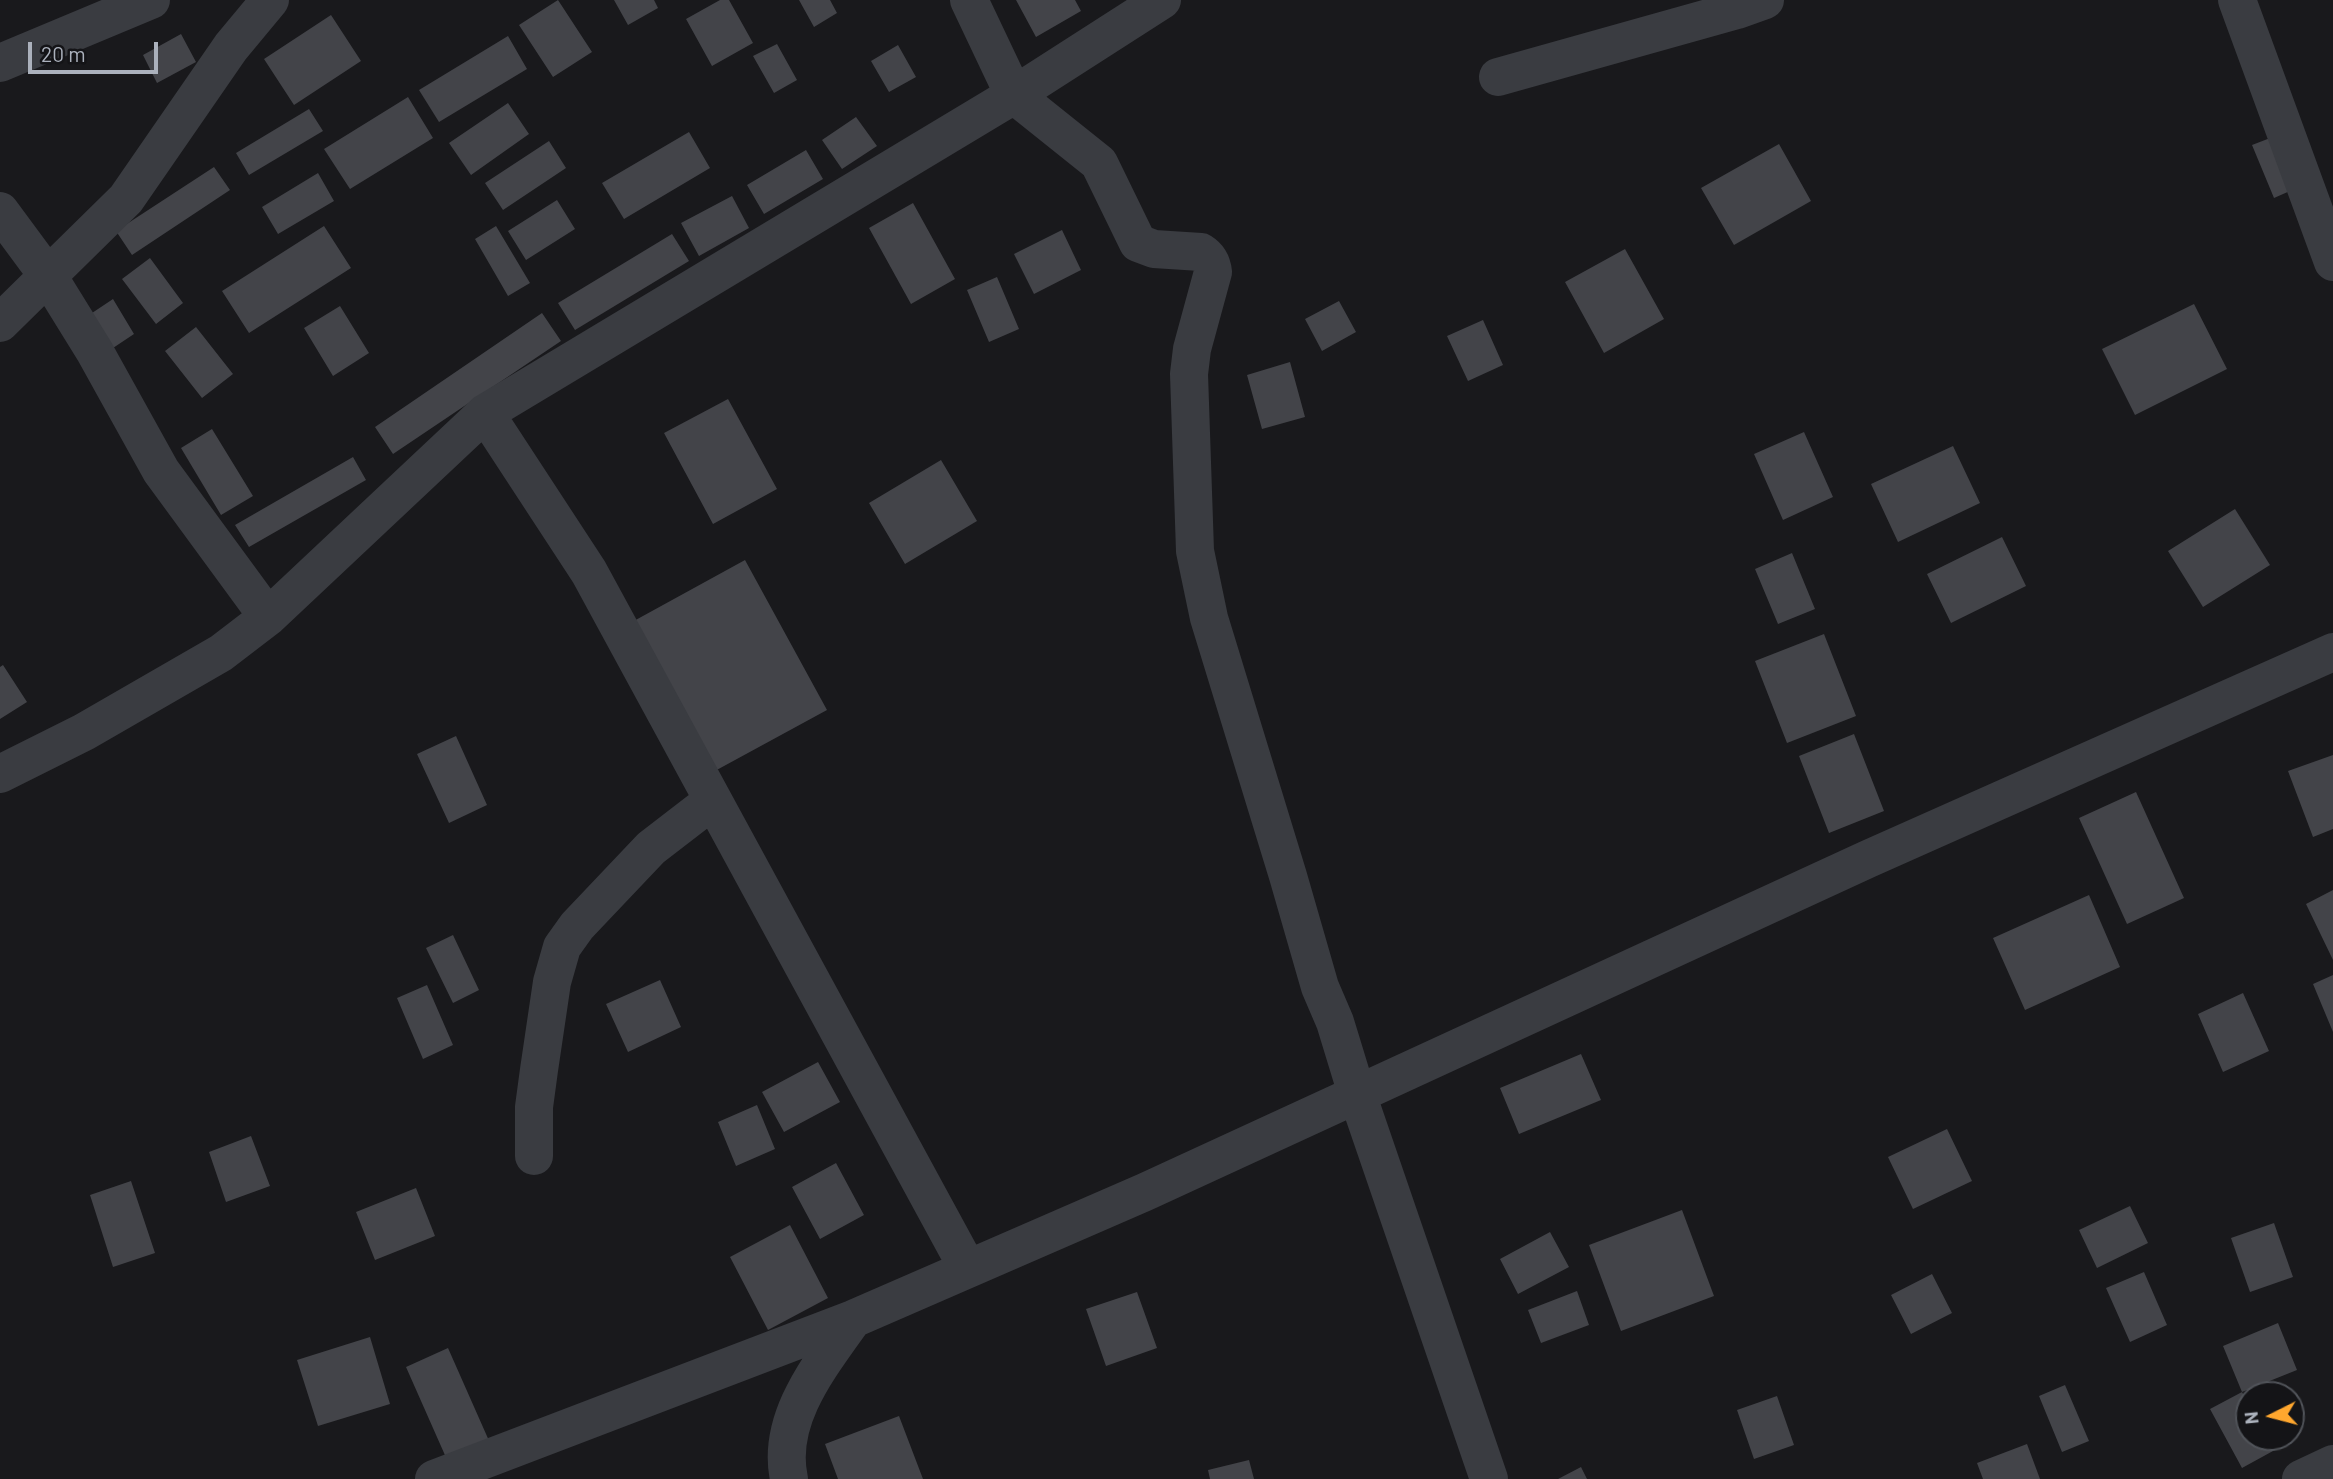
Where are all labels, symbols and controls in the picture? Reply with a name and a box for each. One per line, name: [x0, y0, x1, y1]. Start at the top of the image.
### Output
scale bar: [32, 28, 161, 72]
text: 20 m: [41, 41, 86, 66]
north arrow: [2235, 1381, 2305, 1451]
text: N: [2239, 1411, 2263, 1426]

